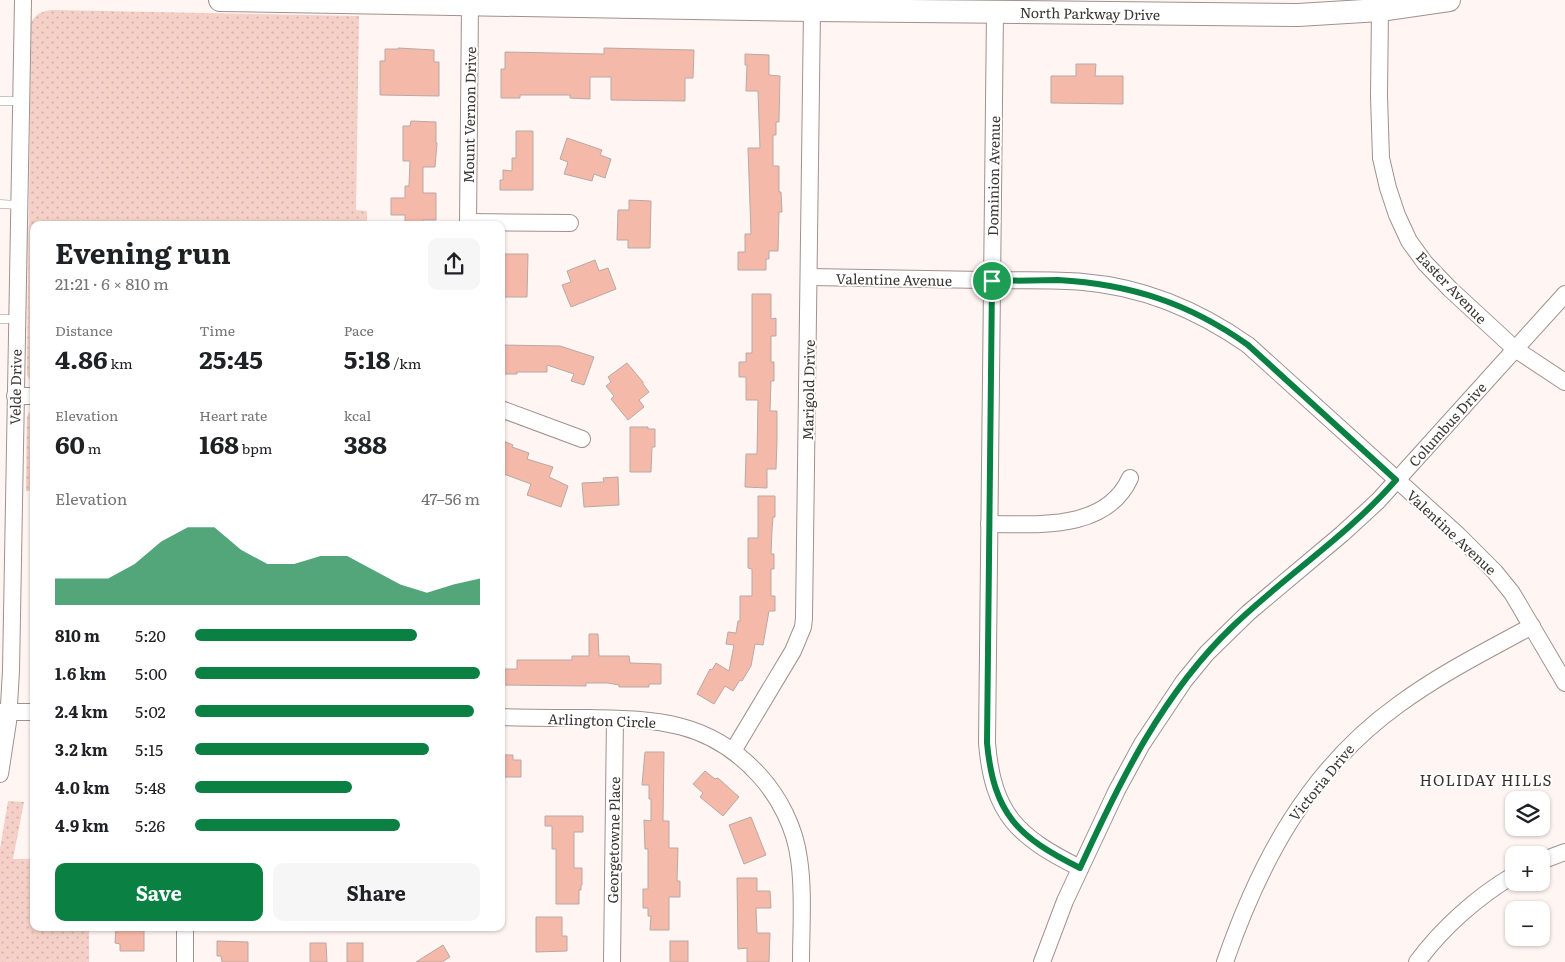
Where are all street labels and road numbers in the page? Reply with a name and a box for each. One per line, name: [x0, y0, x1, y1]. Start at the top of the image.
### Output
street label: North Parkway Drive: [1020, 2, 1160, 24]
street label: Mount Vernon Drive: [458, 46, 480, 184]
street label: Dominion Avenue: [982, 116, 1004, 236]
street label: Easter Avenue: [1412, 246, 1492, 328]
street label: Valentine Avenue: [836, 268, 952, 290]
street label: Marigold Drive: [797, 339, 819, 441]
street label: Velde Drive: [4, 349, 26, 425]
street label: Columbus Drive: [1404, 377, 1490, 471]
street label: Valentine Avenue: [1403, 485, 1501, 579]
street label: Arlington Circle: [548, 708, 656, 732]
street label: Victoria Drive: [1284, 739, 1358, 825]
street label: Georgetowne Place: [602, 776, 624, 904]

